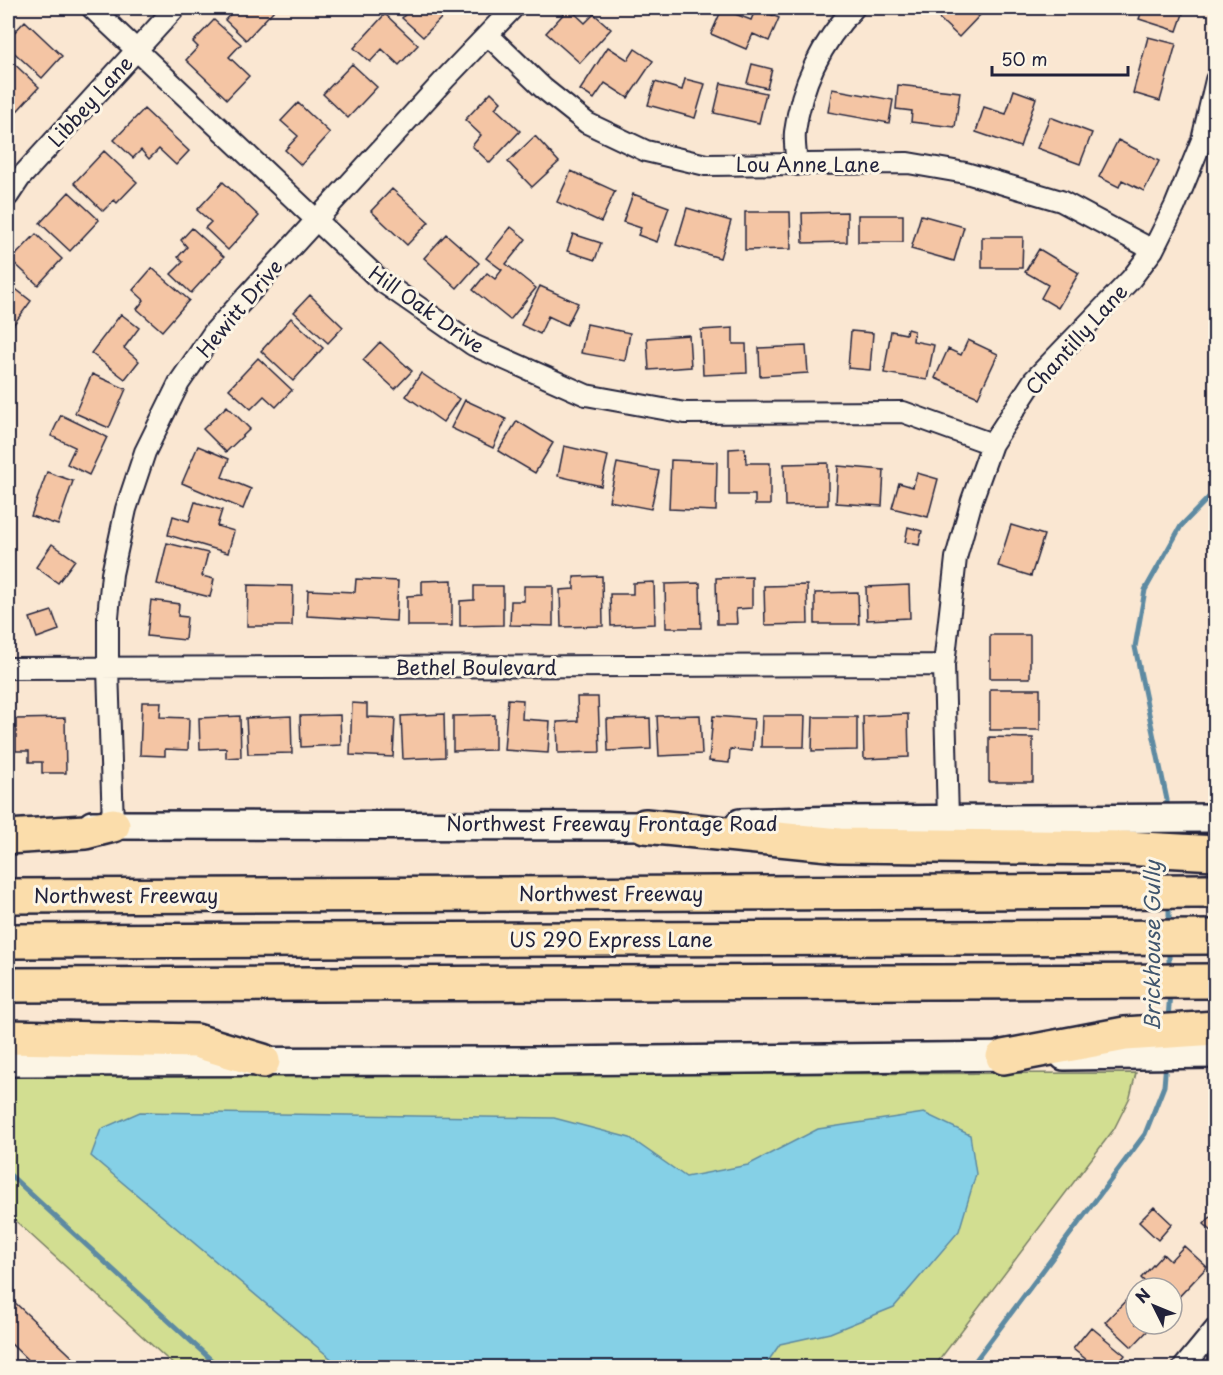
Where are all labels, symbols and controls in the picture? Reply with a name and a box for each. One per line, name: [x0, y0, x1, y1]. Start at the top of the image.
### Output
scale bar: [992, 39, 1128, 77]
text: 50 m: [1001, 45, 1048, 72]
street label: Libbey Lane: [41, 48, 139, 154]
street label: Lou Anne Lane: [736, 149, 880, 179]
street label: Hewitt Drive: [189, 252, 289, 364]
street label: Hill Oak Drive: [363, 258, 491, 360]
street label: Chantilly Lane: [1018, 277, 1134, 401]
street label: Bethel Boulevard: [395, 652, 557, 682]
street label: Northwest Freeway Frontage Road: [446, 808, 778, 838]
water label: Brickhouse Gully: [1135, 859, 1167, 1031]
street label: Northwest Freeway: [519, 878, 703, 908]
street label: Northwest Freeway: [34, 880, 218, 910]
street label: US 290 Express Lane: [509, 924, 713, 954]
north arrow: [1124, 1276, 1184, 1336]
text: N: [1129, 1282, 1155, 1308]

